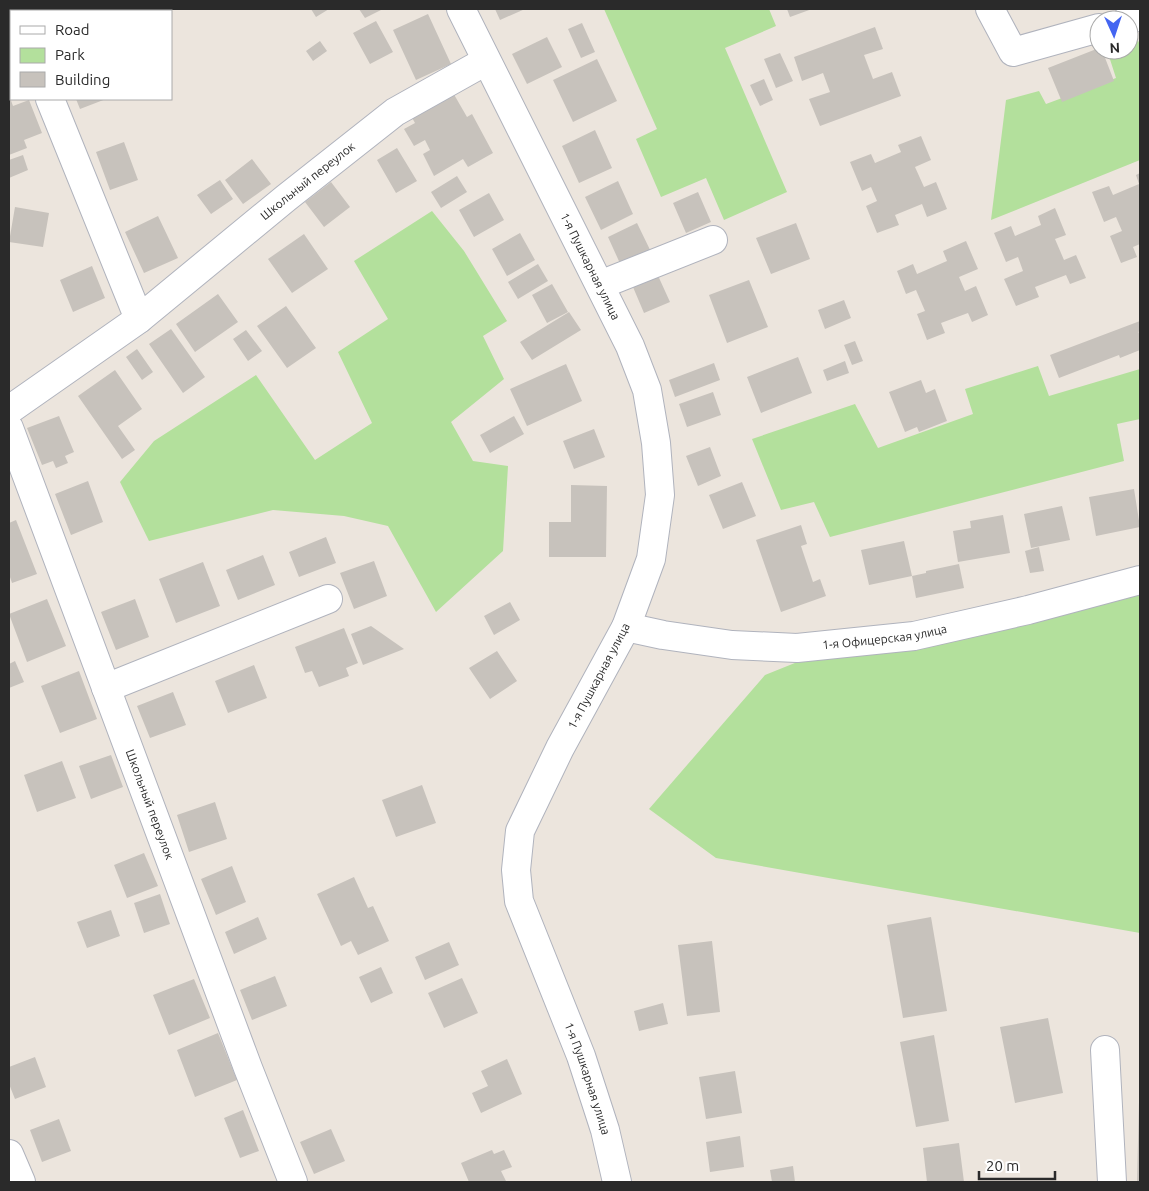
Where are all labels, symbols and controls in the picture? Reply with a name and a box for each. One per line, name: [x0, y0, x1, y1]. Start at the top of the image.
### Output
legend: [10, 10, 172, 100]
north arrow: [1089, 10, 1139, 60]
text: Road: [55, 21, 90, 38]
text: N: [1109, 40, 1120, 56]
text: Park: [55, 46, 85, 63]
text: Building: [55, 71, 110, 88]
street label: Школьный переулок: [258, 139, 357, 222]
street label: 1-я Пушкарная улица: [558, 211, 623, 322]
street label: 1-я Пушкарная улица: [565, 621, 632, 731]
street label: 1-я Офицерская улица: [822, 622, 948, 651]
street label: Школьный переулок: [124, 747, 177, 861]
street label: 1-я Пушкарная улица: [562, 1021, 613, 1136]
scale bar: [979, 1148, 1055, 1180]
text: 20 m: [986, 1157, 1019, 1174]

